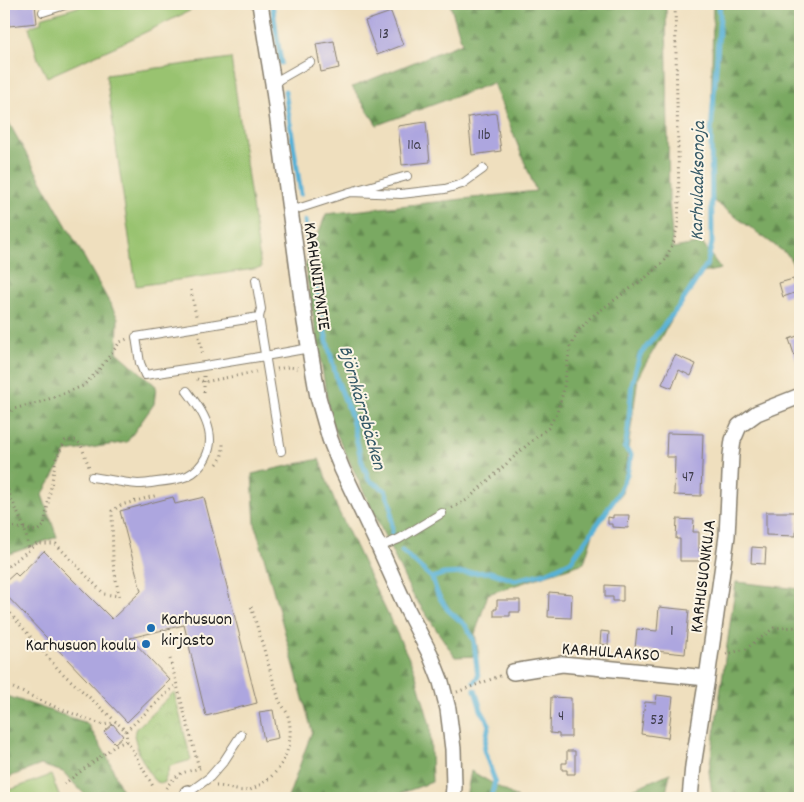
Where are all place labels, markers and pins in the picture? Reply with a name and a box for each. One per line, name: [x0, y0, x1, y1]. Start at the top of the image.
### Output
place label: Karhusuon kirjasto: [161, 608, 232, 654]
marker: Karhusuon kirjasto: [145, 622, 157, 634]
place label: Karhusuon koulu: [26, 634, 136, 659]
marker: Karhusuon koulu: [140, 638, 152, 650]

